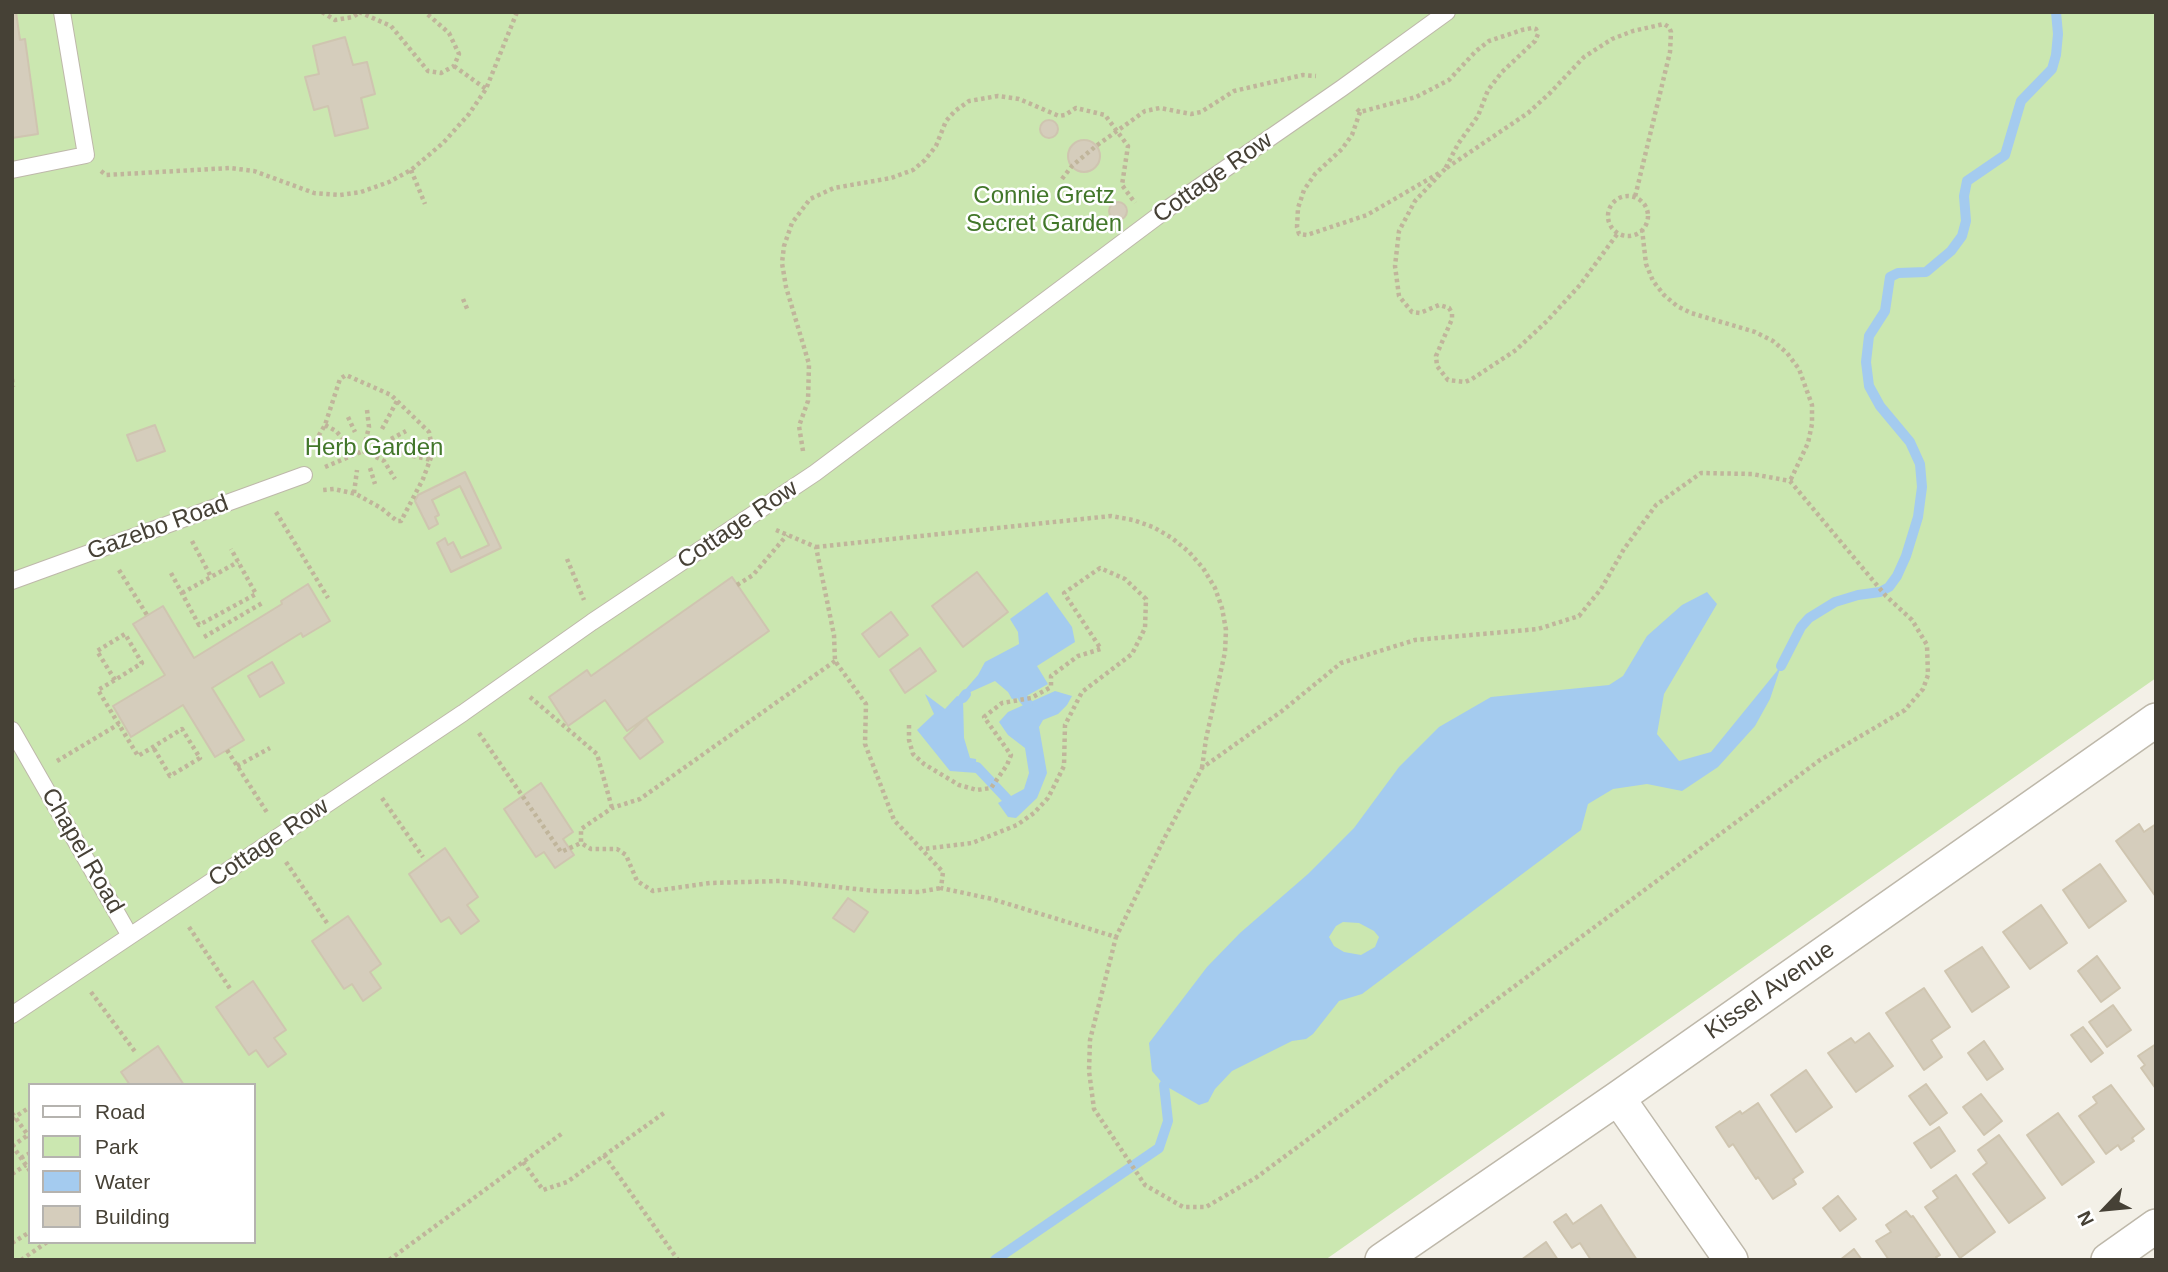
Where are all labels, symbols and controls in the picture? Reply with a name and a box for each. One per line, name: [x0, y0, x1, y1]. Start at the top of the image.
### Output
street label: Cottage Row: [1148, 126, 1278, 230]
park label: Connie Gretz Secret Garden: [966, 182, 1122, 238]
park label: Herb Garden: [305, 434, 443, 462]
street label: Cottage Row: [672, 474, 804, 576]
street label: Gazebo Road: [83, 489, 233, 567]
street label: Chapel Road: [35, 783, 129, 919]
street label: Cottage Row: [203, 792, 335, 894]
street label: Kissel Avenue: [1700, 936, 1840, 1046]
legend: [28, 1083, 256, 1244]
text: Road: [95, 1100, 145, 1123]
text: Park: [95, 1135, 138, 1158]
text: Water: [95, 1170, 150, 1193]
north arrow: [2070, 1174, 2140, 1244]
text: Building: [95, 1205, 170, 1228]
text: N: [2073, 1208, 2098, 1229]

